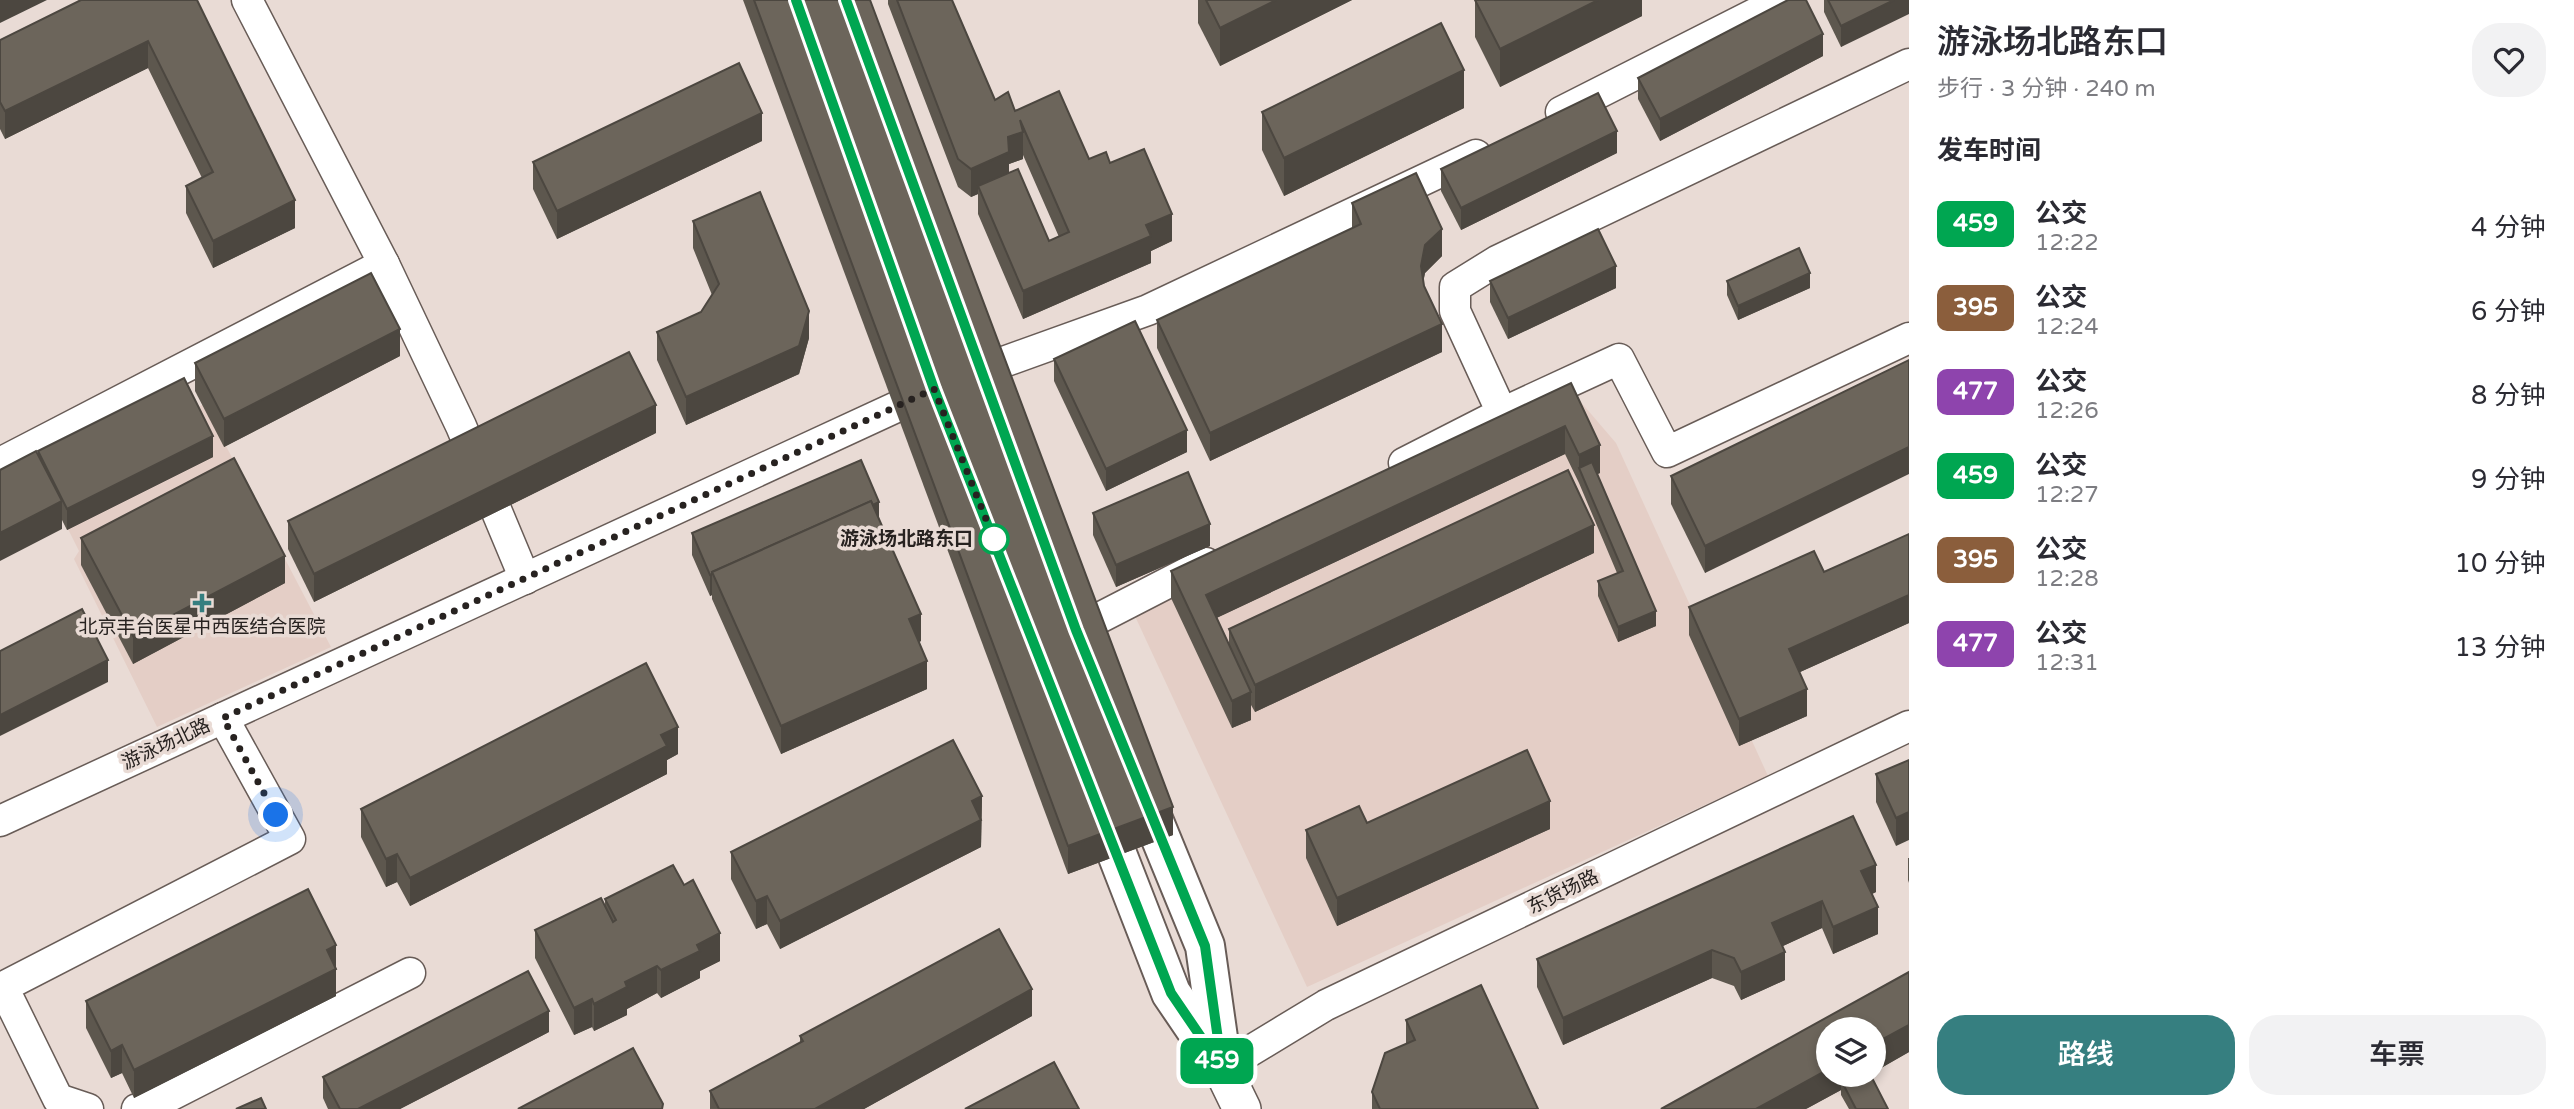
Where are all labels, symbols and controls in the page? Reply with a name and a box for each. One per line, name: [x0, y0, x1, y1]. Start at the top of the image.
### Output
text: 游泳场北路东口: [1937, 23, 2168, 62]
button: heart: [2472, 23, 2546, 97]
text: 步行 · 3 分钟 · 240 m: [1937, 75, 2156, 103]
text: 发车时间: [1937, 135, 2041, 166]
text: 公交: [2035, 198, 2087, 229]
text: 459: [1953, 209, 1998, 238]
text: 4 分钟: [2471, 212, 2546, 243]
text: 12:22: [2035, 229, 2099, 257]
text: 公交: [2035, 282, 2087, 313]
text: 395: [1953, 293, 1998, 322]
text: 6 分钟: [2471, 296, 2546, 327]
text: 12:24: [2035, 313, 2099, 341]
text: 公交: [2035, 366, 2087, 397]
text: 477: [1953, 377, 1998, 406]
text: 8 分钟: [2471, 380, 2546, 411]
text: 12:26: [2035, 397, 2099, 425]
text: 公交: [2035, 450, 2087, 481]
text: 459: [1953, 461, 1998, 490]
text: 9 分钟: [2471, 464, 2546, 495]
text: 12:27: [2035, 481, 2099, 509]
marker: 游泳场北路东口: [979, 524, 1009, 554]
place label: 游泳场北路东口: [840, 528, 973, 550]
text: 公交: [2035, 534, 2087, 565]
text: 395: [1953, 545, 1998, 574]
text: 10 分钟: [2455, 548, 2546, 579]
text: 12:28: [2035, 565, 2099, 593]
marker: 北京丰台医星中西医结合医院: [192, 593, 212, 613]
place label: 北京丰台医星中西医结合医院: [78, 616, 326, 638]
text: 公交: [2035, 618, 2087, 649]
text: 477: [1953, 629, 1998, 658]
text: 13 分钟: [2455, 632, 2546, 663]
text: 12:31: [2035, 649, 2099, 677]
street label: 游泳场北路: [118, 714, 214, 774]
your location: [258, 797, 293, 832]
street label: 东货场路: [1524, 865, 1602, 919]
button: 路线: [1937, 1015, 2235, 1095]
button: 车票: [2249, 1015, 2546, 1095]
map controls: [1816, 1017, 1886, 1087]
button: layers: [1816, 1017, 1886, 1087]
line badge: 459: [1177, 1038, 1257, 1084]
text: 459: [1194, 1046, 1240, 1075]

